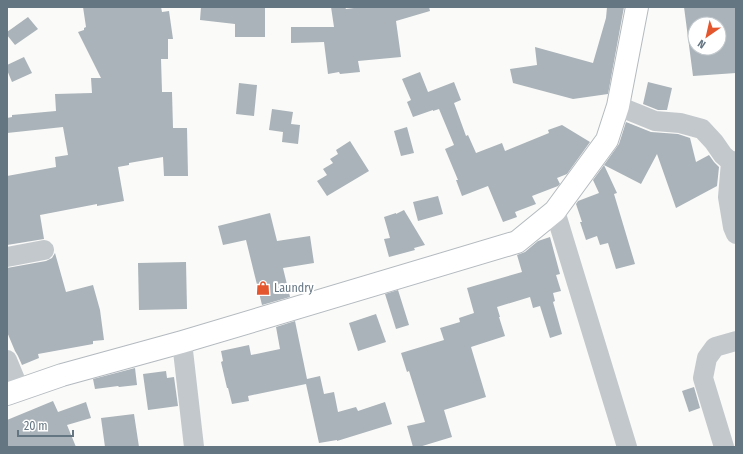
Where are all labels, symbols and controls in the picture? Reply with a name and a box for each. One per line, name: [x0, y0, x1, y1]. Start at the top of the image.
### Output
north arrow: [687, 16, 727, 56]
text: N: [695, 37, 708, 51]
shop icon: Laundry: [255, 280, 271, 296]
place label: Laundry: [274, 281, 314, 295]
scale bar: [18, 412, 73, 438]
text: 20 m: [24, 419, 48, 433]

